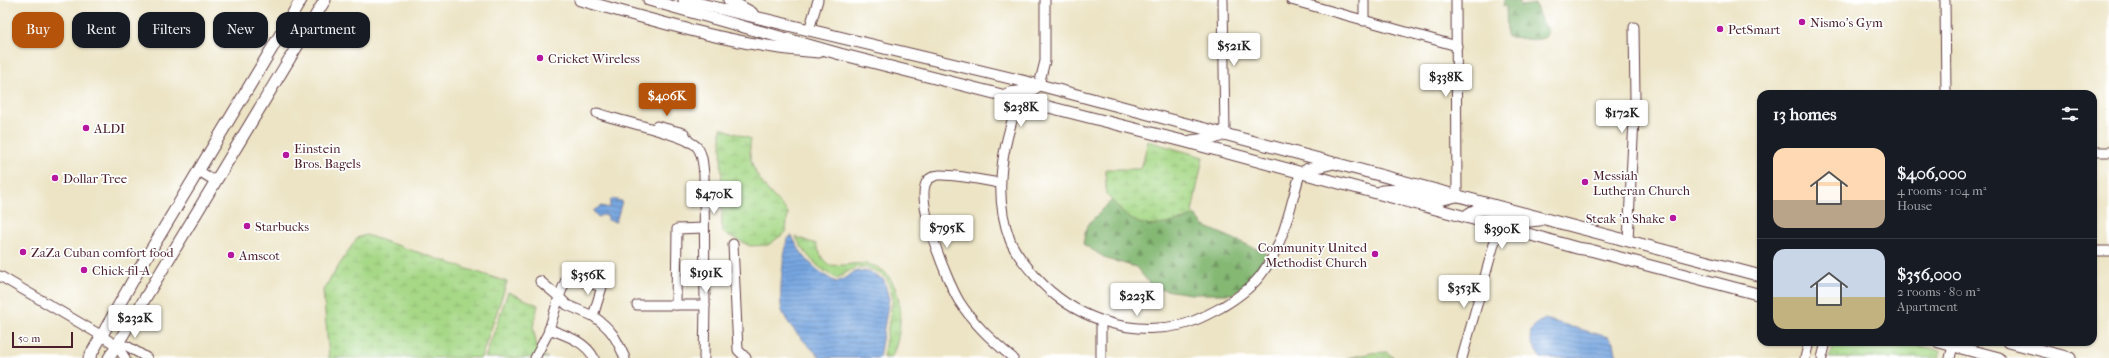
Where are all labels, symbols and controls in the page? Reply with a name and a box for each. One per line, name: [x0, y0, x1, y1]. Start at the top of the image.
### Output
chip: Buy: [12, 12, 64, 48]
chip: Rent: [72, 12, 130, 48]
chip: Filters: [138, 12, 205, 48]
chip: New: [213, 12, 268, 48]
chip: Apartment: [276, 12, 370, 48]
place label: Nismo's Gym: [1810, 15, 1883, 30]
marker: Nismo's Gym: [1797, 17, 1807, 27]
place label: PetSmart: [1728, 22, 1781, 37]
marker: PetSmart: [1715, 24, 1725, 34]
pin: $521K: [1206, 33, 1262, 67]
text: $521K: [1217, 38, 1251, 53]
place label: Cricket Wireless: [548, 51, 640, 66]
marker: Cricket Wireless: [535, 53, 545, 63]
pin: $338K: [1418, 64, 1474, 98]
text: $338K: [1429, 69, 1463, 84]
pin: $406K: [639, 83, 695, 117]
text: $406K: [648, 88, 686, 103]
pin: $238K: [993, 94, 1049, 128]
text: $238K: [1003, 99, 1039, 114]
pin: $172K: [1594, 100, 1650, 134]
icon: filters: [2059, 103, 2081, 125]
text: 13 homes: [1773, 104, 1836, 124]
text: $172K: [1605, 105, 1639, 120]
place label: ALDI: [93, 121, 125, 136]
marker: ALDI: [81, 123, 91, 133]
place label: Einstein Bros. Bagels: [294, 141, 361, 171]
marker: Einstein Bros. Bagels: [281, 150, 291, 160]
text: $406,000: [1897, 163, 1967, 183]
icon: home: [1805, 164, 1853, 212]
place label: Messiah Lutheran Church: [1593, 168, 1691, 198]
place label: Dollar Tree: [63, 171, 128, 186]
marker: Dollar Tree: [50, 173, 60, 183]
marker: Messiah Lutheran Church: [1580, 177, 1590, 187]
pin: $470K: [686, 181, 742, 215]
text: 4 rooms · 104 m²: [1897, 183, 1986, 198]
text: $470K: [695, 186, 733, 201]
text: House: [1897, 198, 1932, 213]
place label: Steak 'n Shake: [1586, 211, 1666, 226]
marker: Steak 'n Shake: [1668, 213, 1678, 223]
pin: $795K: [919, 215, 975, 249]
pin: $390K: [1474, 216, 1530, 250]
place label: Starbucks: [255, 219, 309, 234]
text: $795K: [929, 220, 965, 235]
marker: Starbucks: [242, 221, 252, 231]
text: $390K: [1484, 221, 1520, 236]
place label: Community United Methodist Church: [1258, 240, 1368, 270]
place label: ZaZa Cuban comfort food: [31, 245, 175, 260]
marker: ZaZa Cuban comfort food: [18, 247, 28, 257]
place label: Amscot: [238, 248, 280, 263]
marker: Community United Methodist Church: [1370, 249, 1380, 259]
marker: Amscot: [226, 250, 236, 260]
pin: $191K: [678, 260, 734, 294]
pin: $356K: [560, 262, 616, 296]
place label: Chick-fil-A: [92, 263, 151, 278]
text: $356,000: [1897, 264, 1962, 284]
marker: Chick-fil-A: [79, 265, 89, 275]
text: $191K: [690, 265, 722, 280]
icon: home: [1805, 265, 1853, 313]
text: $356K: [571, 267, 605, 282]
pin: $353K: [1436, 275, 1492, 309]
text: $353K: [1448, 280, 1480, 295]
pin: $223K: [1109, 283, 1165, 317]
text: 2 rooms · 80 m²: [1897, 284, 1980, 299]
text: $223K: [1119, 288, 1155, 303]
text: Apartment: [1897, 299, 1958, 314]
pin: $232K: [107, 305, 163, 339]
text: $232K: [117, 310, 153, 325]
scale bar: [12, 330, 73, 349]
text: 50 m: [18, 332, 40, 345]

